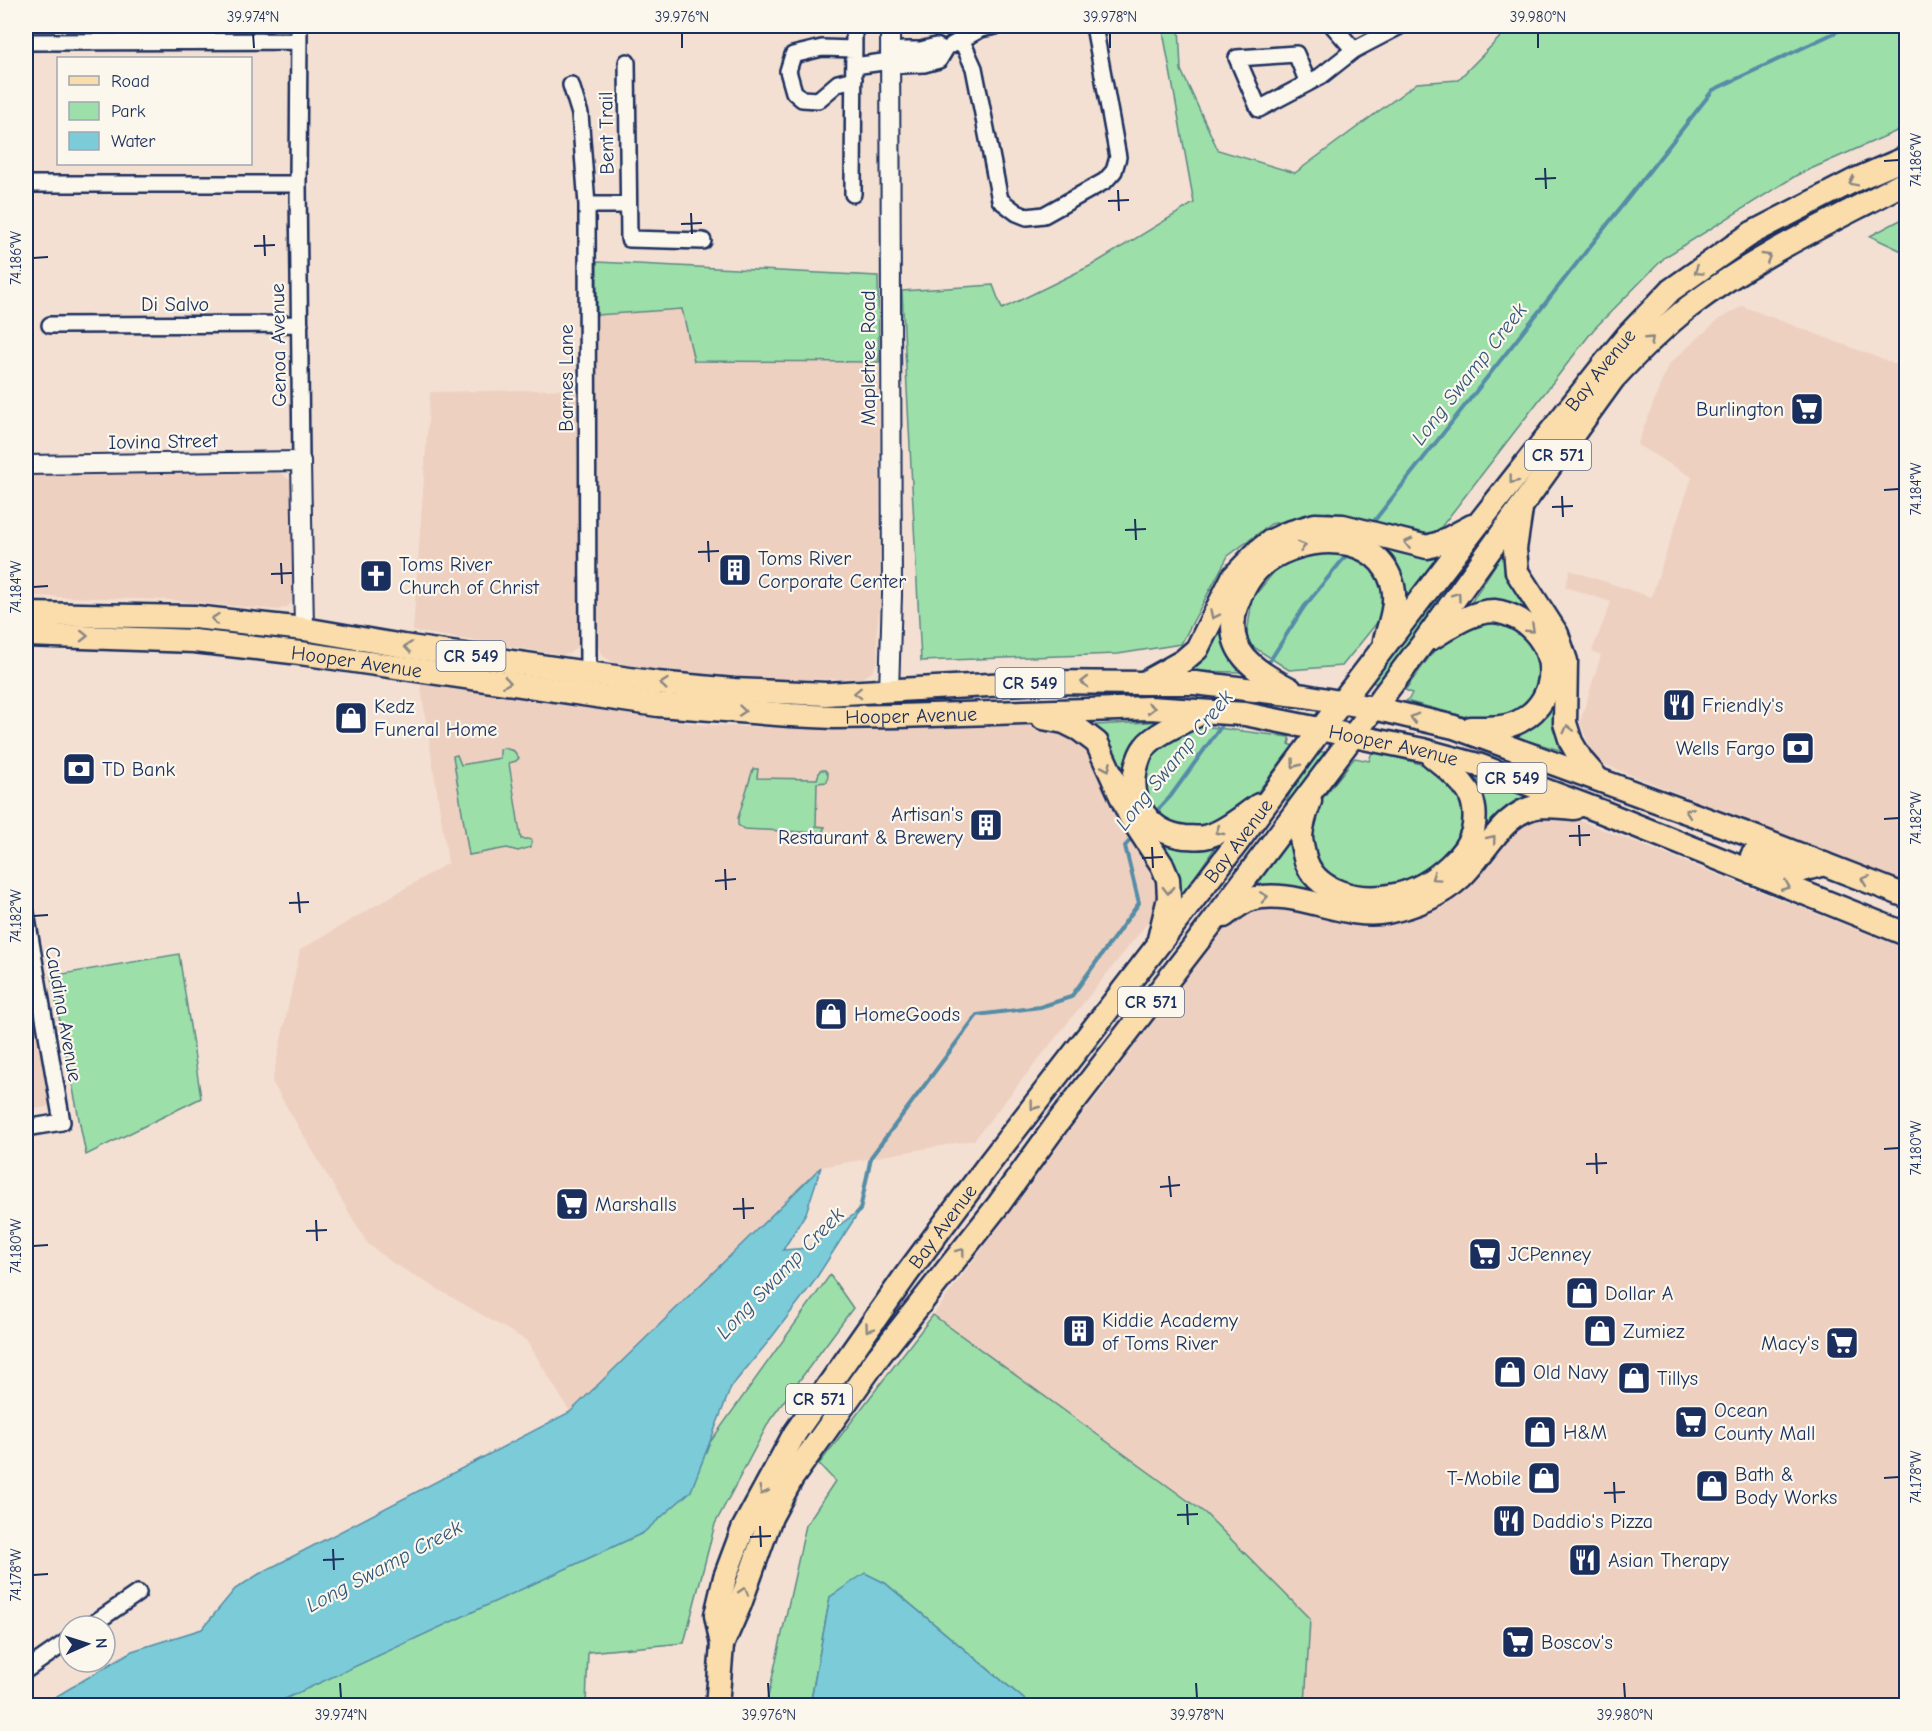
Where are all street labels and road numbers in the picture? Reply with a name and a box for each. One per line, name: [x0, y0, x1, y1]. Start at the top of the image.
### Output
street label: Bent Trail: [594, 91, 619, 175]
street label: Genoa Avenue: [266, 283, 291, 407]
street label: Mapletree Road: [857, 290, 880, 426]
street label: Di Salvo: [141, 293, 209, 316]
street label: Barnes Lane: [555, 324, 578, 432]
street label: Bay Avenue: [1560, 324, 1640, 416]
street label: Iovina Street: [108, 429, 219, 454]
road number: CR 571: [1525, 440, 1591, 470]
street label: Hooper Avenue: [290, 641, 423, 683]
road number: CR 549: [436, 641, 506, 671]
road number: CR 549: [996, 668, 1064, 698]
street label: Hooper Avenue: [845, 703, 977, 729]
street label: Hooper Avenue: [1327, 720, 1461, 771]
road number: CR 549: [1478, 763, 1546, 793]
street label: Bay Avenue: [1199, 794, 1278, 888]
street label: Caudina Avenue: [40, 945, 87, 1084]
road number: CR 571: [1118, 987, 1184, 1017]
street label: Bay Avenue: [904, 1180, 982, 1273]
road number: CR 571: [786, 1384, 852, 1414]

